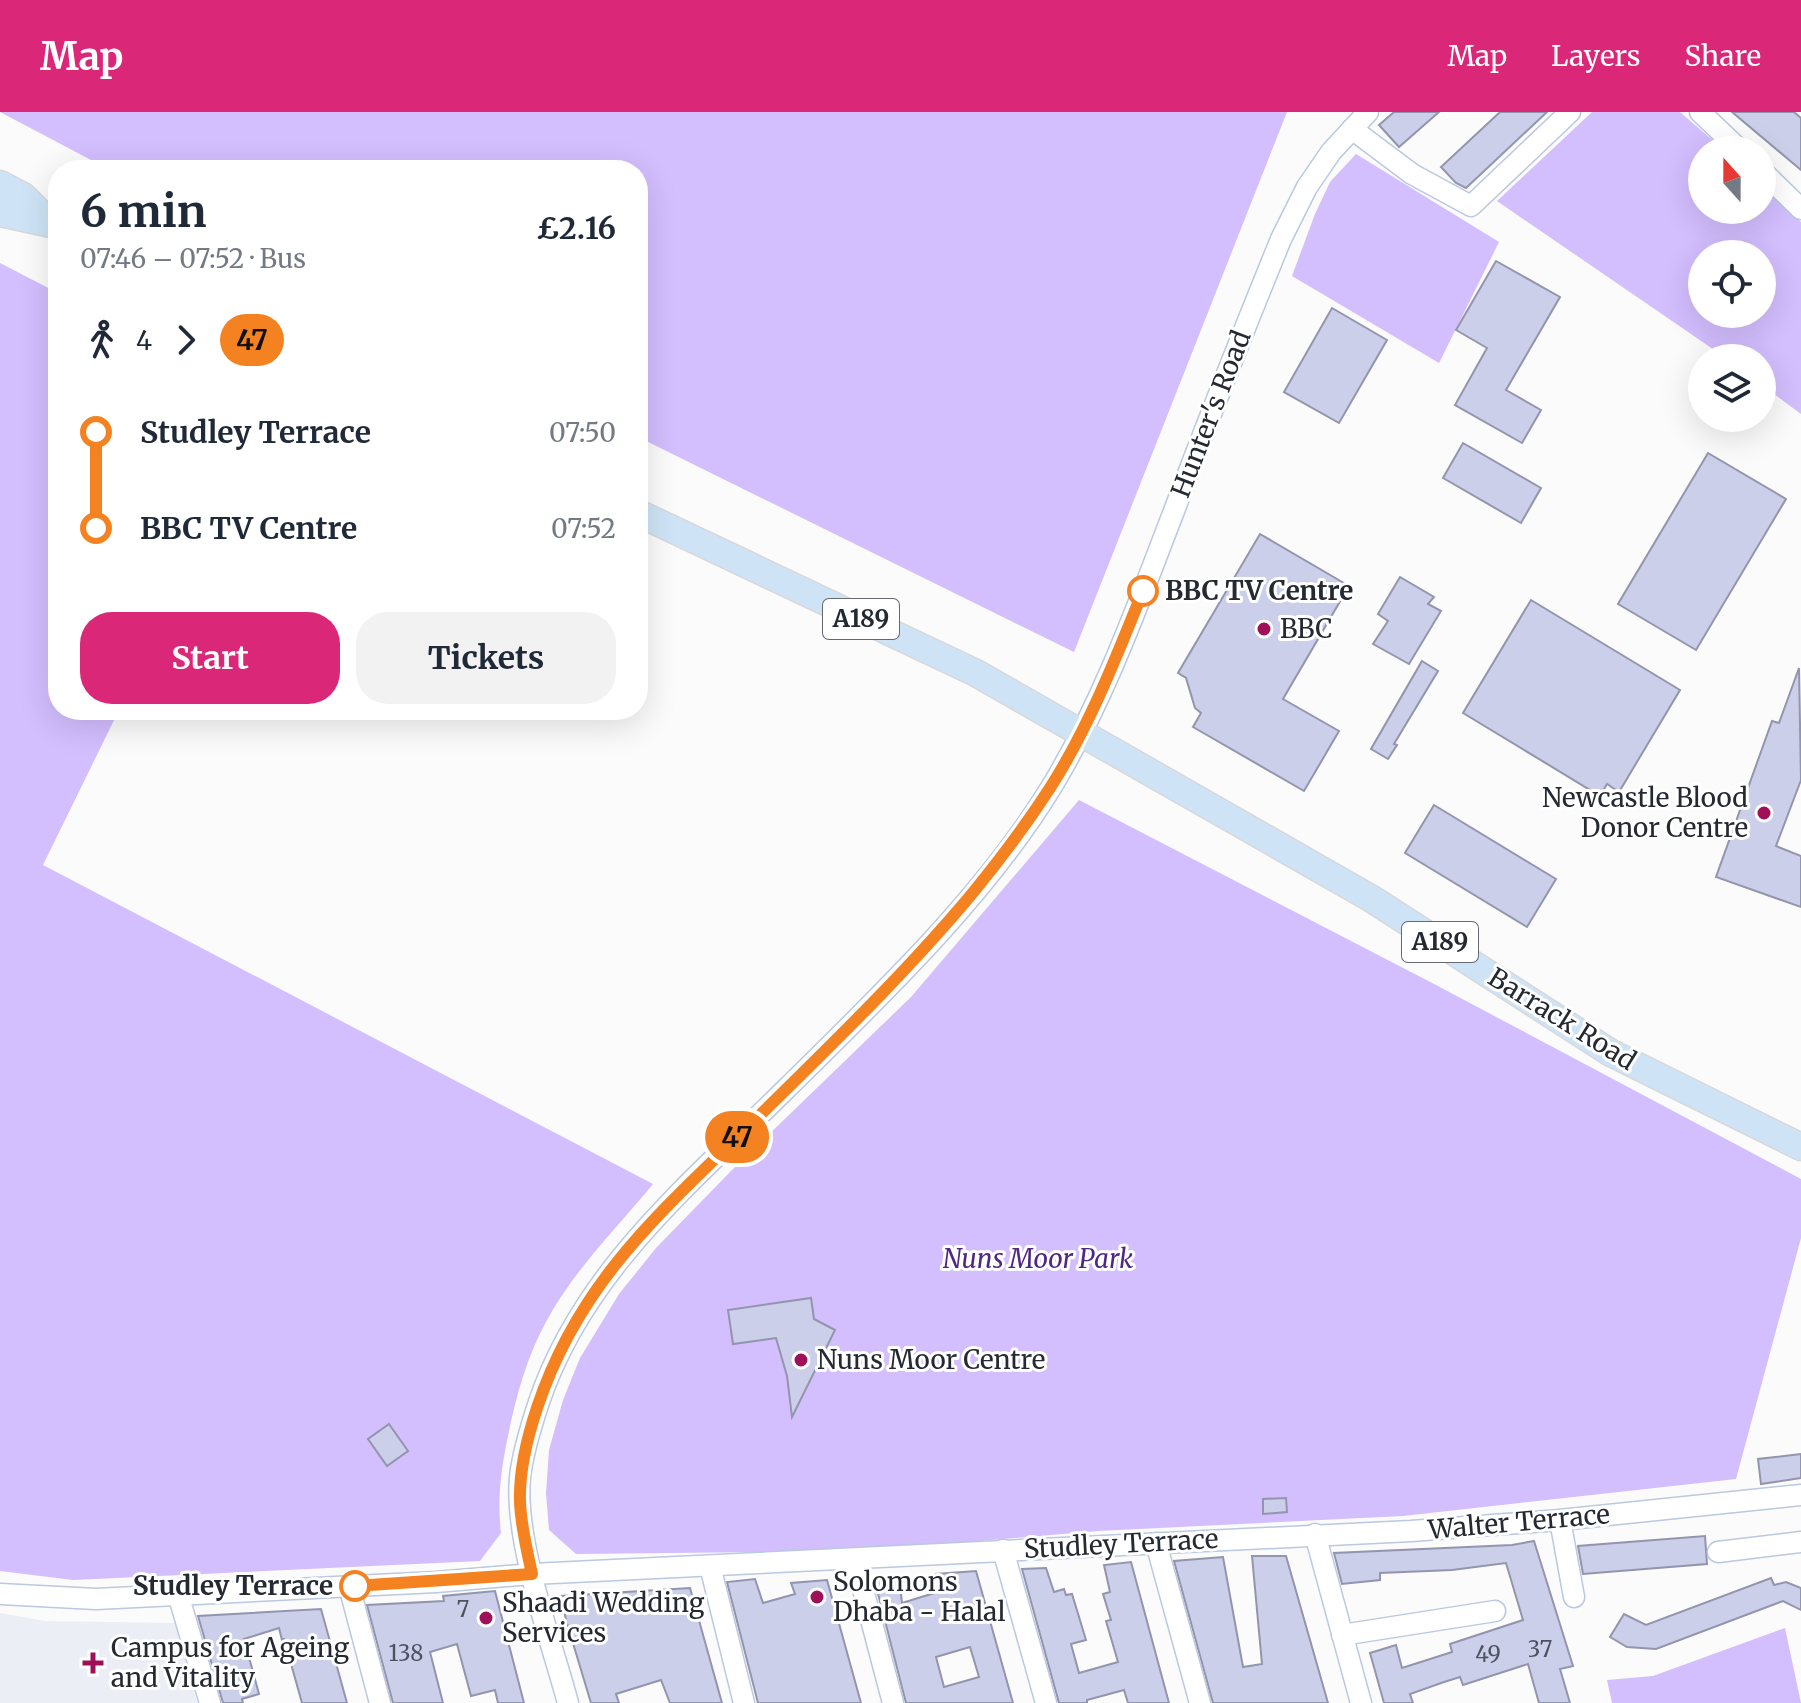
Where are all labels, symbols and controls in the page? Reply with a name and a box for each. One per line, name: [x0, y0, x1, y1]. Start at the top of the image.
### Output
text: Map: [40, 33, 124, 80]
text: Map: [1447, 38, 1507, 74]
text: Layers: [1551, 38, 1640, 74]
text: Share: [1684, 38, 1761, 74]
north arrow: [1688, 136, 1776, 224]
map controls: [1688, 136, 1776, 432]
text: 6 min: [80, 184, 207, 239]
text: £2.16: [537, 209, 616, 247]
button: locate: [1688, 240, 1776, 328]
text: 07:46 – 07:52 · Bus: [80, 242, 306, 275]
icon: walk: [80, 318, 124, 362]
icon: forward: [164, 318, 208, 362]
text: 47: [236, 322, 268, 358]
text: 4: [136, 324, 152, 357]
street label: Hunter's Road: [1164, 325, 1258, 502]
button: layers: [1688, 344, 1776, 432]
text: Studley Terrace: [140, 413, 371, 451]
text: 07:50: [549, 416, 616, 449]
text: BBC TV Centre: [140, 509, 357, 547]
text: 07:52: [551, 512, 616, 545]
place label: BBC TV Centre: [1165, 574, 1353, 607]
marker: BBC TV Centre: [1128, 576, 1158, 606]
road number: A189: [823, 599, 899, 639]
button: Start: [80, 612, 340, 704]
button: Tickets: [356, 612, 616, 704]
place label: BBC: [1280, 612, 1332, 645]
marker: BBC: [1255, 620, 1273, 638]
place label: Newcastle Blood Donor Centre: [1542, 781, 1748, 844]
marker: Newcastle Blood Donor Centre: [1755, 804, 1773, 822]
road number: A189: [1402, 922, 1478, 962]
street label: Barrack Road: [1482, 960, 1642, 1077]
line badge: 47: [701, 1111, 773, 1163]
text: 47: [721, 1119, 753, 1155]
park label: Nuns Moor Park: [943, 1242, 1133, 1275]
place label: Nuns Moor Centre: [817, 1343, 1045, 1376]
marker: Nuns Moor Centre: [792, 1351, 810, 1369]
street label: Walter Terrace: [1426, 1497, 1611, 1546]
street label: Studley Terrace: [1023, 1522, 1219, 1565]
place label: Solomons Dhaba - Halal: [833, 1565, 1006, 1628]
place label: Studley Terrace: [133, 1569, 333, 1602]
marker: Studley Terrace: [340, 1571, 370, 1601]
place label: Shaadi Wedding Services: [502, 1586, 705, 1649]
marker: Solomons Dhaba - Halal: [808, 1588, 826, 1606]
house number: 7: [457, 1595, 469, 1623]
marker: Shaadi Wedding Services: [477, 1609, 495, 1627]
place label: Campus for Ageing and Vitality: [111, 1631, 350, 1694]
house number: 37: [1528, 1635, 1552, 1663]
house number: 138: [389, 1639, 423, 1667]
house number: 49: [1475, 1640, 1501, 1668]
marker: Campus for Ageing and Vitality: [82, 1652, 104, 1674]

